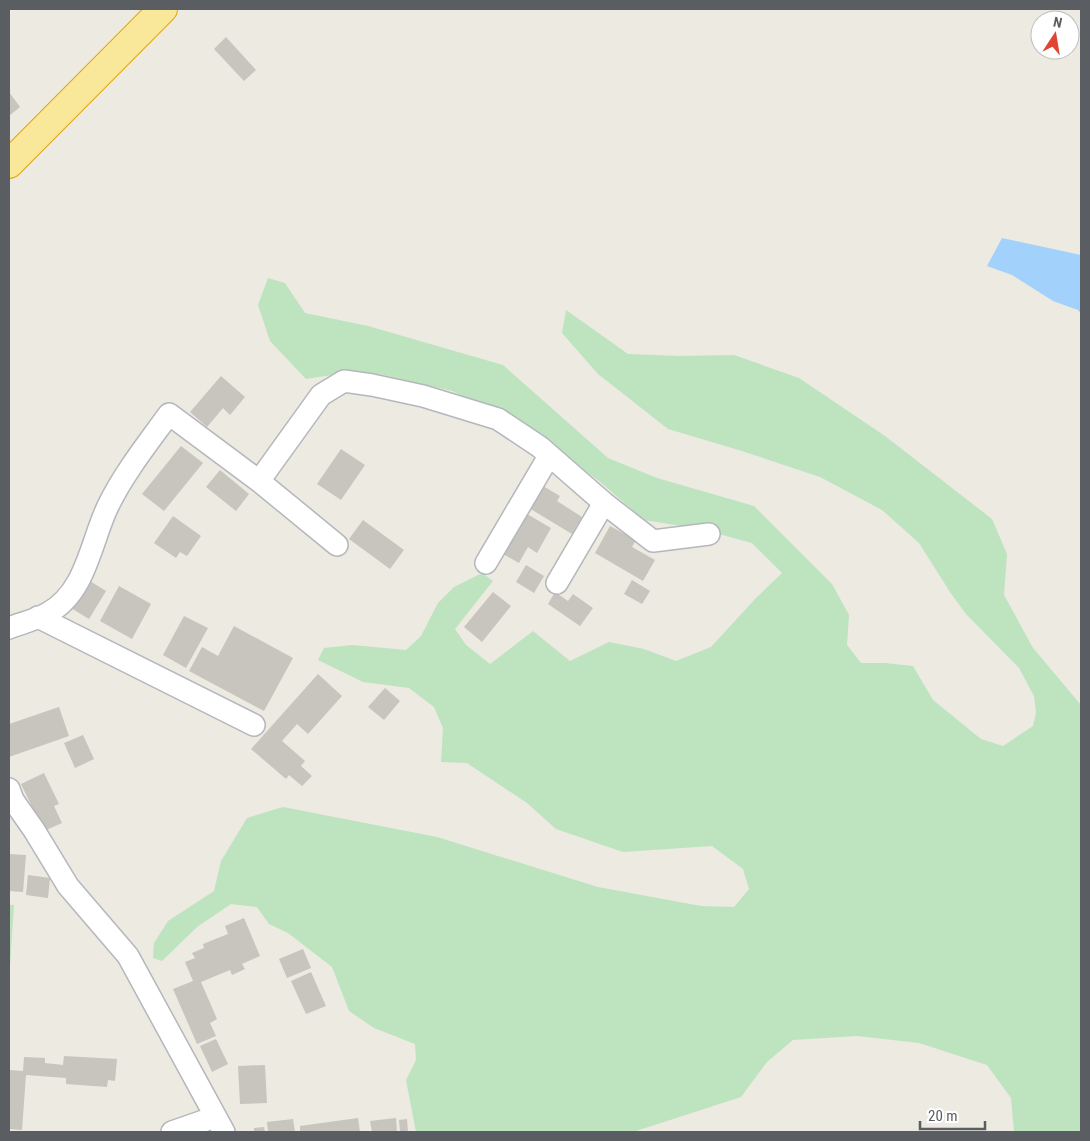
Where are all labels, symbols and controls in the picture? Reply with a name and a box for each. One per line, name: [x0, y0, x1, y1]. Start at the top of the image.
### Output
north arrow: [1030, 10, 1080, 60]
text: N: [1052, 14, 1064, 31]
scale bar: [920, 1098, 985, 1130]
text: 20 m: [928, 1107, 958, 1125]

